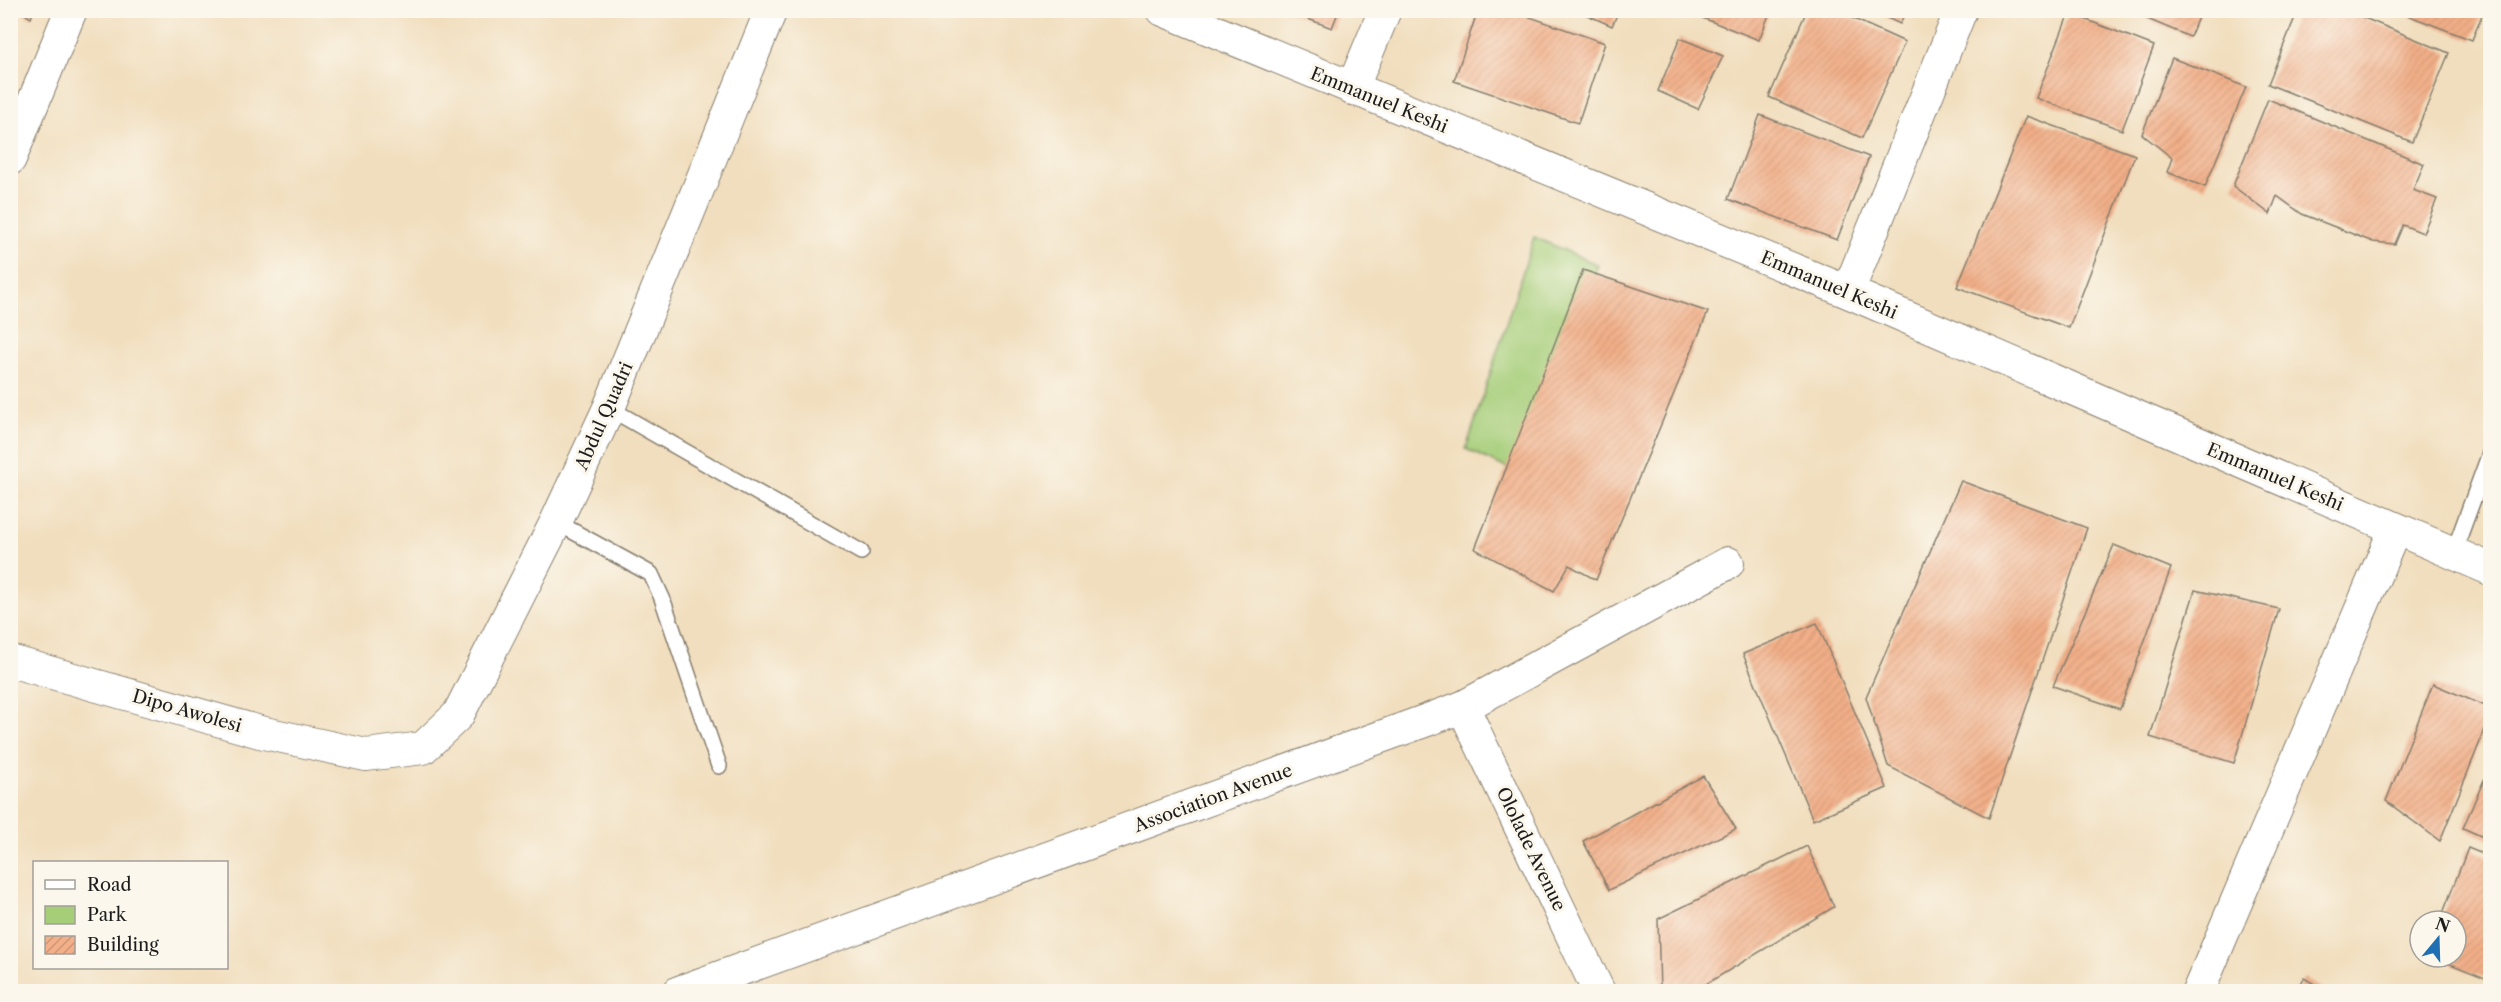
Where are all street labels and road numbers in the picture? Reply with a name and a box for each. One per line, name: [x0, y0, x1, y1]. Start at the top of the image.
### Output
street label: Emmanuel Keshi: [1307, 62, 1451, 138]
street label: Emmanuel Keshi: [1757, 246, 1901, 324]
street label: Abdul Quadri: [570, 358, 638, 474]
street label: Emmanuel Keshi: [2203, 438, 2347, 516]
street label: Dipo Awolesi: [130, 685, 245, 737]
street label: Association Avenue: [1130, 759, 1295, 837]
street label: Ololade Avenue: [1491, 783, 1571, 915]

